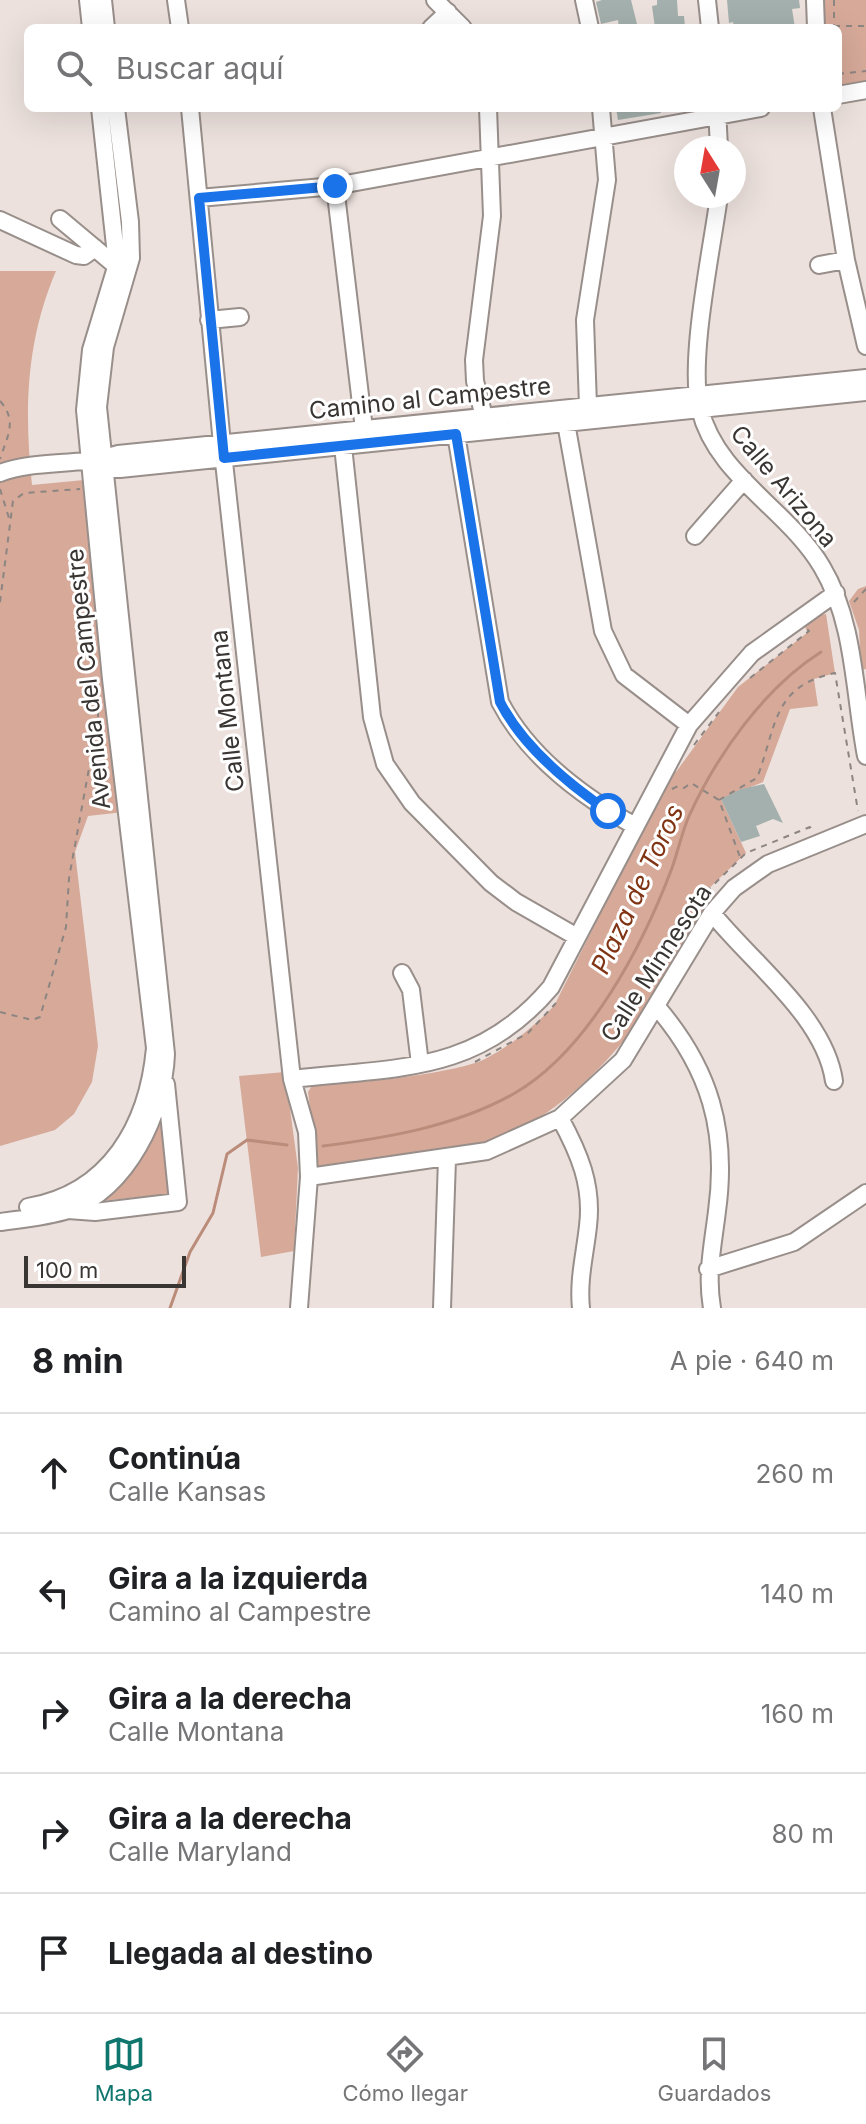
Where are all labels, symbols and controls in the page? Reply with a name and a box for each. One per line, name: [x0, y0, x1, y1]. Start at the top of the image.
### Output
search box: [24, 24, 842, 112]
icon: search: [52, 46, 96, 90]
text: Buscar aquí: [116, 50, 283, 86]
north arrow: [674, 136, 746, 208]
route end: [317, 168, 353, 204]
street label: Camino al Campestre: [308, 371, 552, 425]
street label: Calle Arizona: [725, 419, 843, 553]
street label: Avenida del Campestre: [60, 547, 116, 811]
street label: Calle Montana: [204, 629, 250, 793]
route start: [590, 793, 626, 829]
water label: Plaza de Toros: [584, 799, 690, 979]
street label: Calle Minnesota: [594, 879, 718, 1047]
scale bar: [24, 1252, 186, 1288]
text: 100 m: [36, 1257, 98, 1283]
text: 8 min: [32, 1340, 124, 1381]
text: A pie · 640 m: [670, 1345, 834, 1376]
text: Continúa: [108, 1440, 241, 1476]
icon: ahead: [32, 1451, 76, 1495]
text: 260 m: [756, 1458, 834, 1489]
text: Calle Kansas: [108, 1476, 266, 1507]
text: Gira a la izquierda: [108, 1560, 368, 1596]
icon: left: [32, 1571, 76, 1615]
text: 140 m: [760, 1578, 834, 1609]
text: Camino al Campestre: [108, 1596, 371, 1627]
text: Gira a la derecha: [108, 1680, 352, 1716]
icon: right: [32, 1691, 76, 1735]
text: 160 m: [761, 1698, 834, 1729]
text: Calle Montana: [108, 1716, 284, 1747]
text: Gira a la derecha: [108, 1800, 352, 1836]
icon: right: [32, 1811, 76, 1855]
text: 80 m: [771, 1818, 834, 1849]
text: Calle Maryland: [108, 1836, 292, 1867]
icon: arrive: [32, 1931, 76, 1975]
text: Llegada al destino: [108, 1935, 373, 1971]
tab: Mapa: [95, 2032, 153, 2106]
tab: Cómo llegar: [342, 2032, 468, 2106]
tab: Guardados: [657, 2032, 771, 2106]

